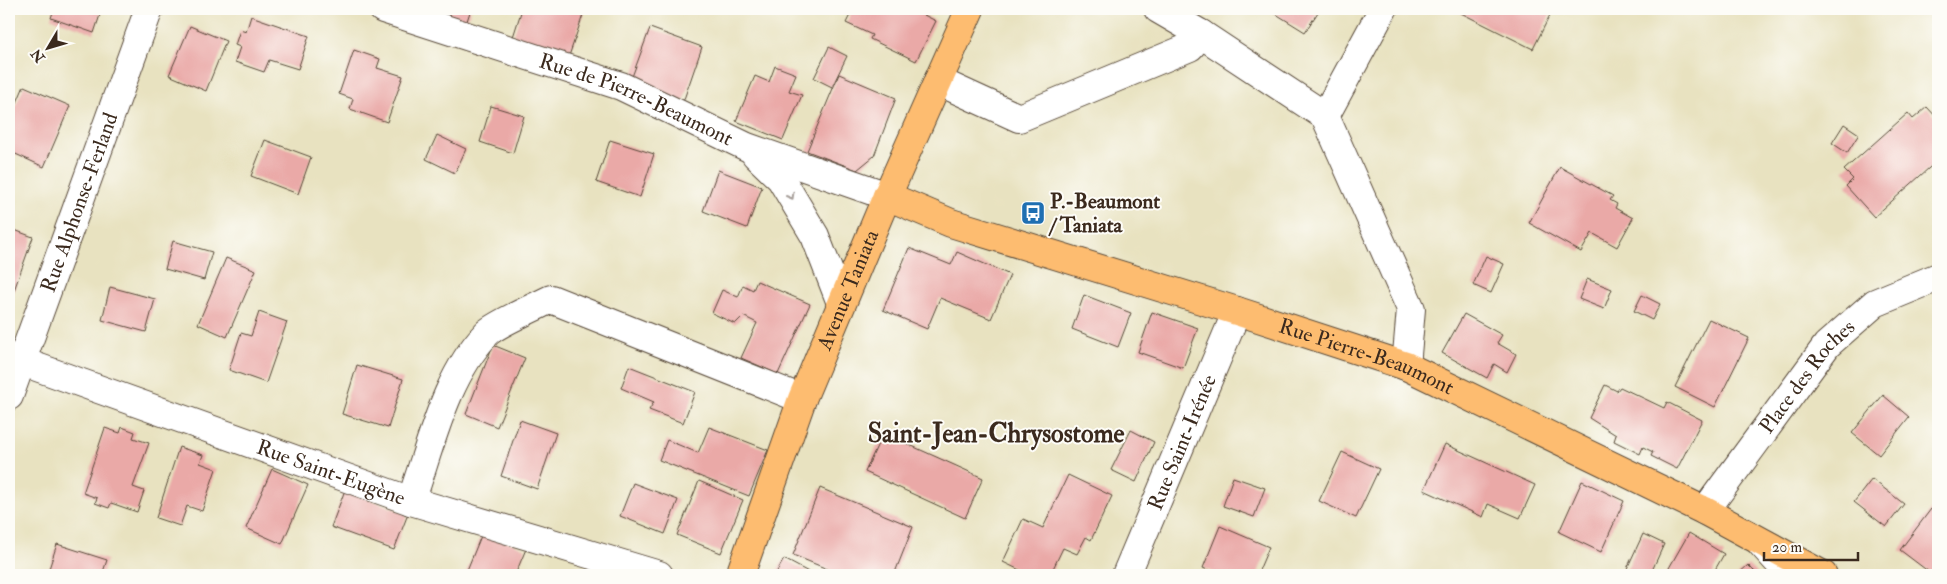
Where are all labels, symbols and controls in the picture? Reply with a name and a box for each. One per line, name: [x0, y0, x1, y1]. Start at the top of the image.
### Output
north arrow: [22, 22, 72, 72]
text: N: [27, 45, 49, 67]
street label: Rue de Pierre-Beaumont: [536, 47, 737, 152]
street label: Rue Alphonse-Ferland: [35, 108, 125, 296]
place label: P.-Beaumont / Taniata: [1048, 188, 1160, 239]
one-way arrow: [785, 190, 795, 199]
bus stop icon: P.-Beaumont / Taniata: [1020, 200, 1046, 226]
street label: Avenue Taniata: [811, 226, 885, 355]
street label: Rue Pierre-Beaumont: [1275, 313, 1459, 401]
street label: Place des Roches: [1753, 314, 1861, 439]
street label: Rue Saint-Irénée: [1142, 370, 1223, 514]
district label: Saint-Jean-Chrysostome: [868, 418, 1124, 451]
street label: Rue Saint-Eugène: [253, 434, 409, 512]
scale bar: [1764, 529, 1858, 561]
text: 20 m: [1772, 538, 1802, 557]

